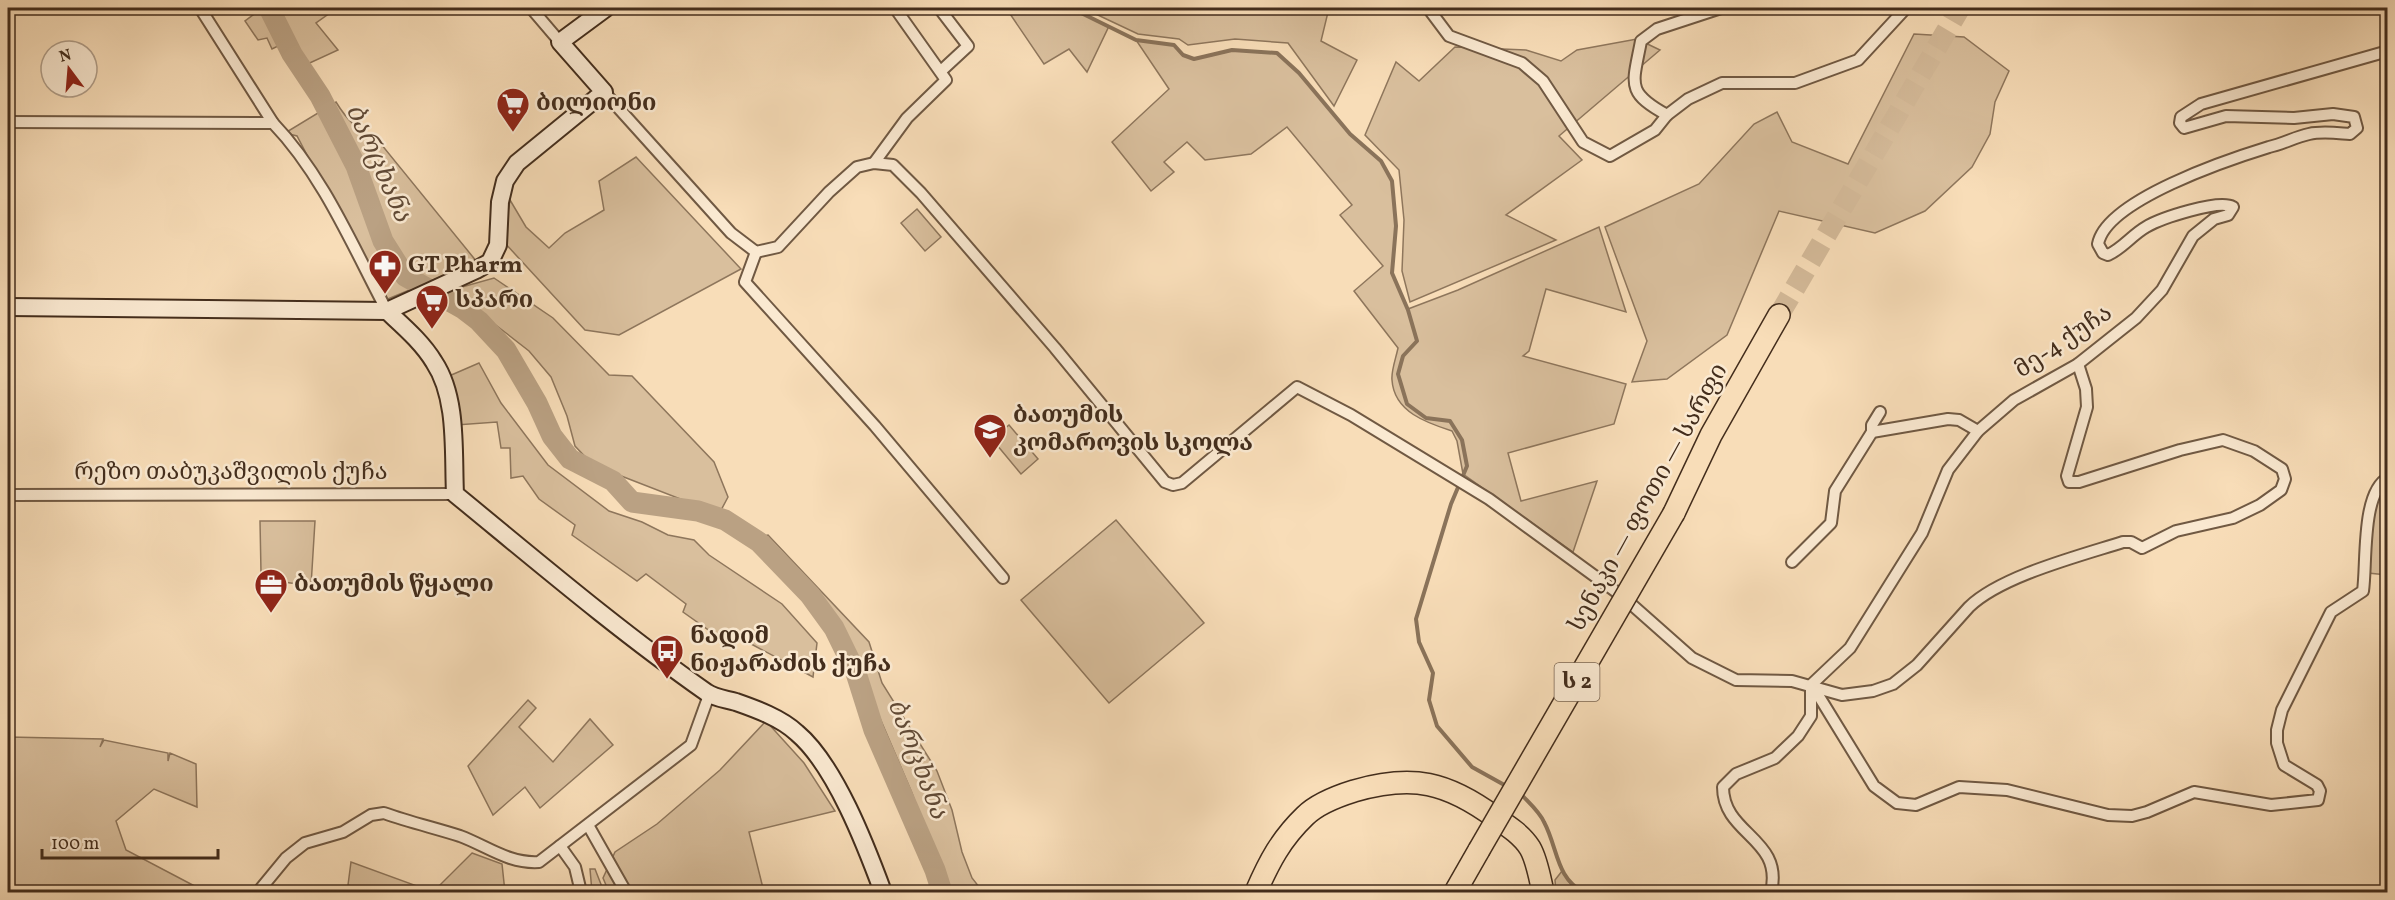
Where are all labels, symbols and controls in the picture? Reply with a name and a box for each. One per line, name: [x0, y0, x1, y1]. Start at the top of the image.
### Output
north arrow: [39, 39, 99, 99]
text: N: [57, 44, 74, 69]
supermarket icon: ბილიონი: [495, 86, 531, 133]
place label: ბილიონი: [536, 87, 657, 121]
water label: ბარცხანა: [336, 98, 420, 229]
pharmacy icon: GT Pharm: [367, 248, 403, 295]
place label: GT Pharm: [408, 249, 523, 283]
supermarket icon: სპარი: [414, 283, 450, 330]
place label: სპარი: [455, 284, 533, 318]
street label: მე-4 ქუჩა: [2008, 297, 2120, 387]
street label: სენაკი — ფოთი — სარფი: [1561, 358, 1737, 638]
place label: ბათუმის კომაროვის სკოლა: [1013, 399, 1253, 461]
school or university icon: ბათუმის კომაროვის სკოლა: [972, 412, 1008, 459]
street label: რეზო თაბუკაშვილის ქუჩა: [74, 456, 388, 490]
office icon: ბათუმის წყალი: [253, 567, 289, 614]
place label: ბათუმის წყალი: [294, 568, 494, 602]
place label: ნადიმ ნიჟარაძის ქუჩა: [690, 620, 891, 682]
bus stop icon: ნადიმ ნიჟარაძის ქუჩა: [649, 633, 685, 680]
road number: ს 2: [1554, 663, 1600, 701]
water label: ბარცხანა: [878, 694, 957, 825]
scale bar: [42, 822, 218, 860]
text: 100 m: [51, 832, 100, 857]

